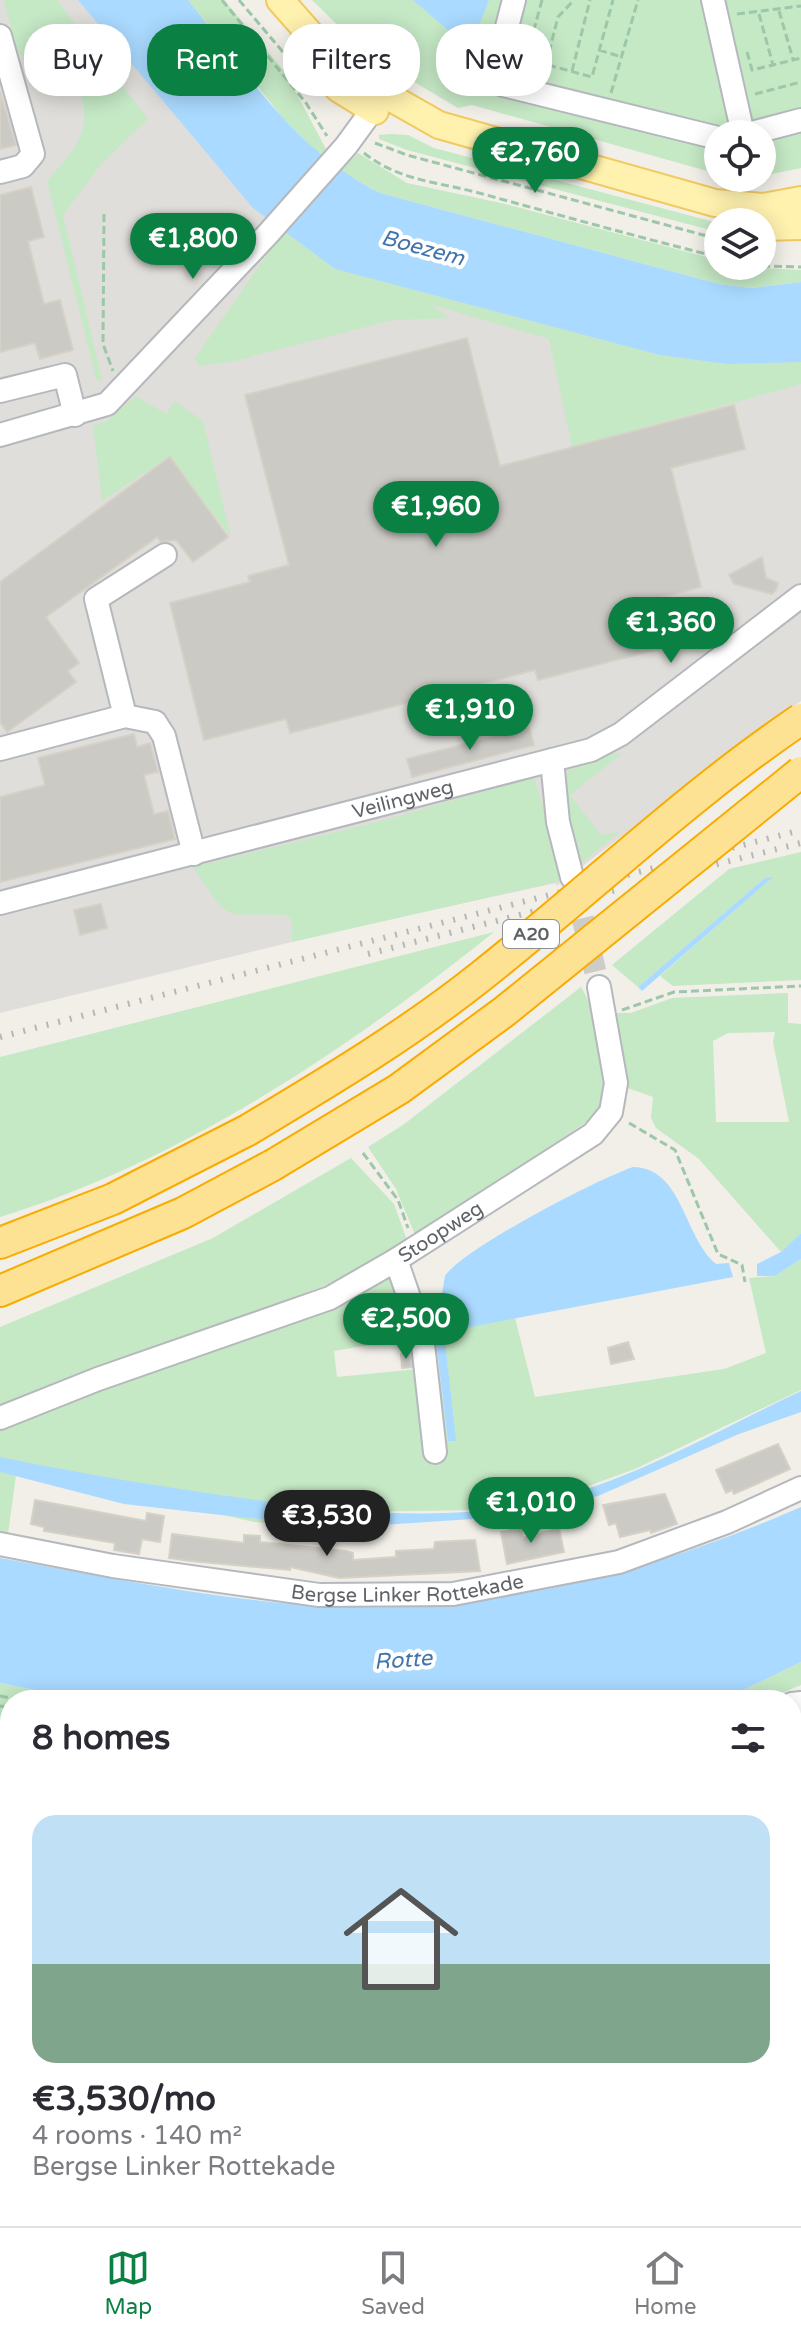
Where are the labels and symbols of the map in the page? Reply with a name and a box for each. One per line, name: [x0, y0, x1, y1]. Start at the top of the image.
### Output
pin: €2,760: [470, 127, 600, 195]
pin: €1,800: [128, 213, 258, 281]
water label: Boezem: [379, 224, 468, 272]
pin: €1,960: [371, 481, 501, 549]
pin: €1,360: [606, 597, 736, 665]
pin: €1,910: [405, 684, 535, 752]
street label: Veilingweg: [350, 775, 456, 824]
road number: A20: [503, 920, 559, 948]
street label: Stoopweg: [394, 1197, 488, 1268]
pin: €2,500: [341, 1293, 471, 1361]
pin: €1,010: [466, 1477, 596, 1545]
pin: €3,530: [262, 1490, 392, 1558]
street label: Bergse Linker Rottekade: [290, 1570, 526, 1608]
water label: Rotte: [373, 1645, 434, 1675]

